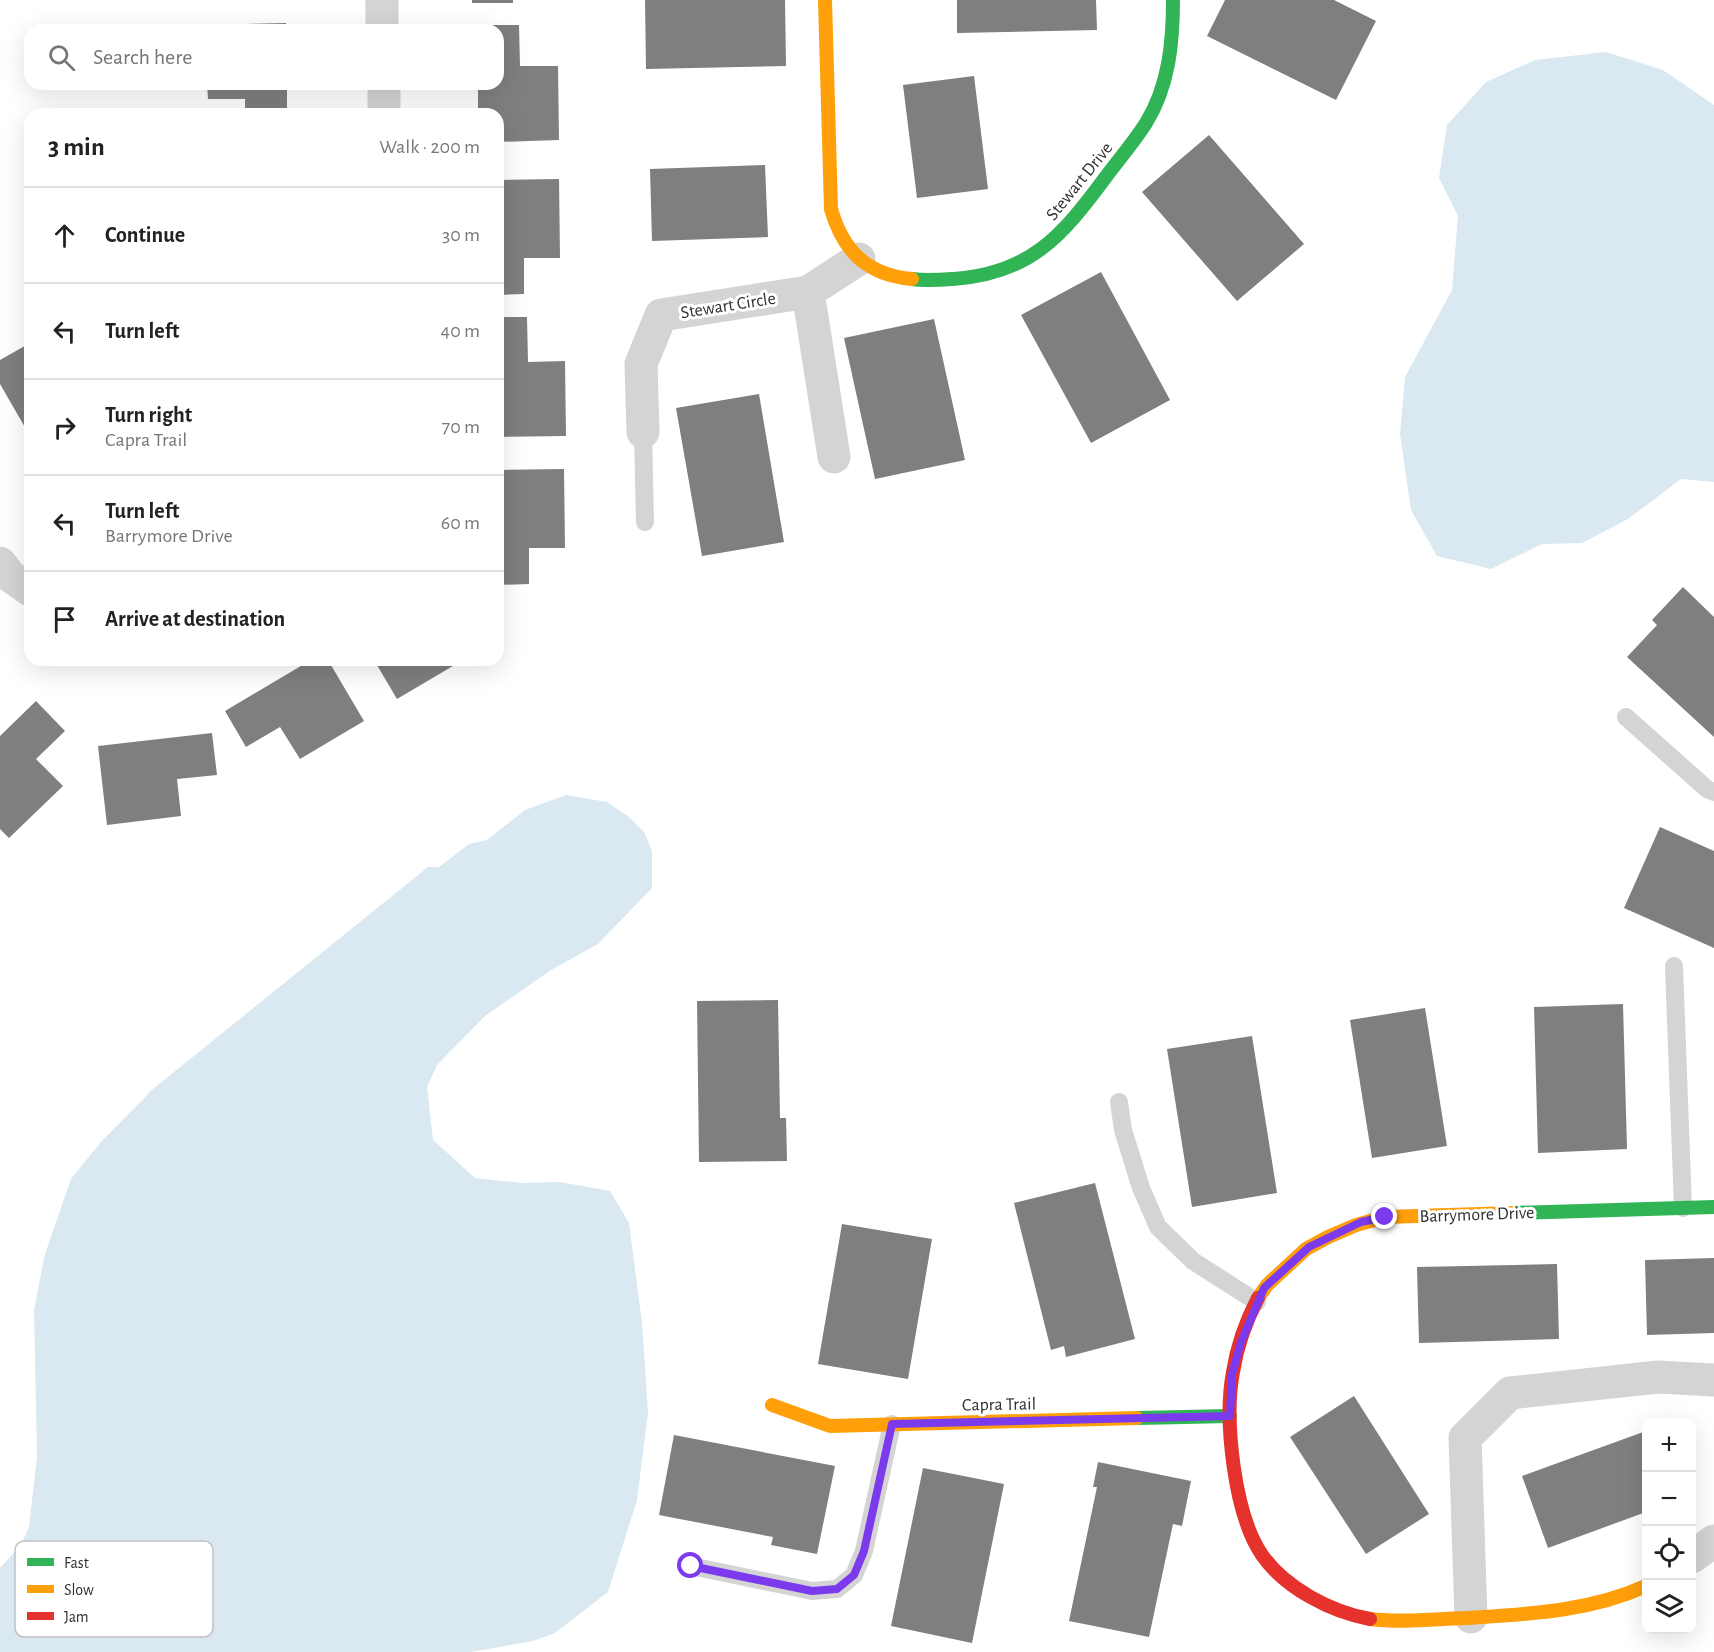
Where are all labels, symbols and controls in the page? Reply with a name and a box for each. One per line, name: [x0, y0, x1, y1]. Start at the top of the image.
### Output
search box: [24, 24, 504, 90]
icon: search: [45, 41, 78, 74]
text: Search here: [93, 46, 192, 68]
text: 3 min: [48, 134, 105, 160]
text: Walk · 200 m: [379, 137, 480, 157]
street label: Stewart Drive: [1043, 139, 1116, 224]
icon: ahead: [48, 219, 81, 252]
text: Continue: [105, 224, 185, 246]
text: 30 m: [442, 225, 480, 245]
street label: Stewart Circle: [679, 290, 777, 322]
icon: left: [48, 315, 81, 348]
text: Turn left: [105, 320, 179, 342]
text: 40 m: [441, 321, 480, 341]
text: Turn right: [105, 404, 192, 426]
icon: right: [48, 411, 81, 444]
text: 70 m: [442, 417, 480, 437]
text: Capra Trail: [105, 430, 187, 450]
text: Turn left: [105, 500, 179, 522]
icon: left: [48, 507, 81, 540]
text: 60 m: [441, 513, 480, 533]
text: Barrymore Drive: [105, 526, 233, 546]
icon: arrive: [48, 603, 81, 636]
text: Arrive at destination: [105, 608, 285, 630]
route end: [1371, 1203, 1397, 1229]
street label: Barrymore Drive: [1419, 1204, 1535, 1226]
street label: Capra Trail: [962, 1395, 1036, 1415]
map controls: [1642, 1418, 1696, 1634]
button: +: [1642, 1418, 1696, 1472]
button: −: [1642, 1472, 1696, 1526]
button: locate: [1642, 1526, 1696, 1580]
legend: [15, 1541, 213, 1637]
route start: [677, 1552, 703, 1578]
text: Fast: [64, 1555, 89, 1571]
button: layers: [1642, 1580, 1696, 1634]
text: Slow: [64, 1582, 94, 1598]
text: Jam: [64, 1609, 89, 1625]

